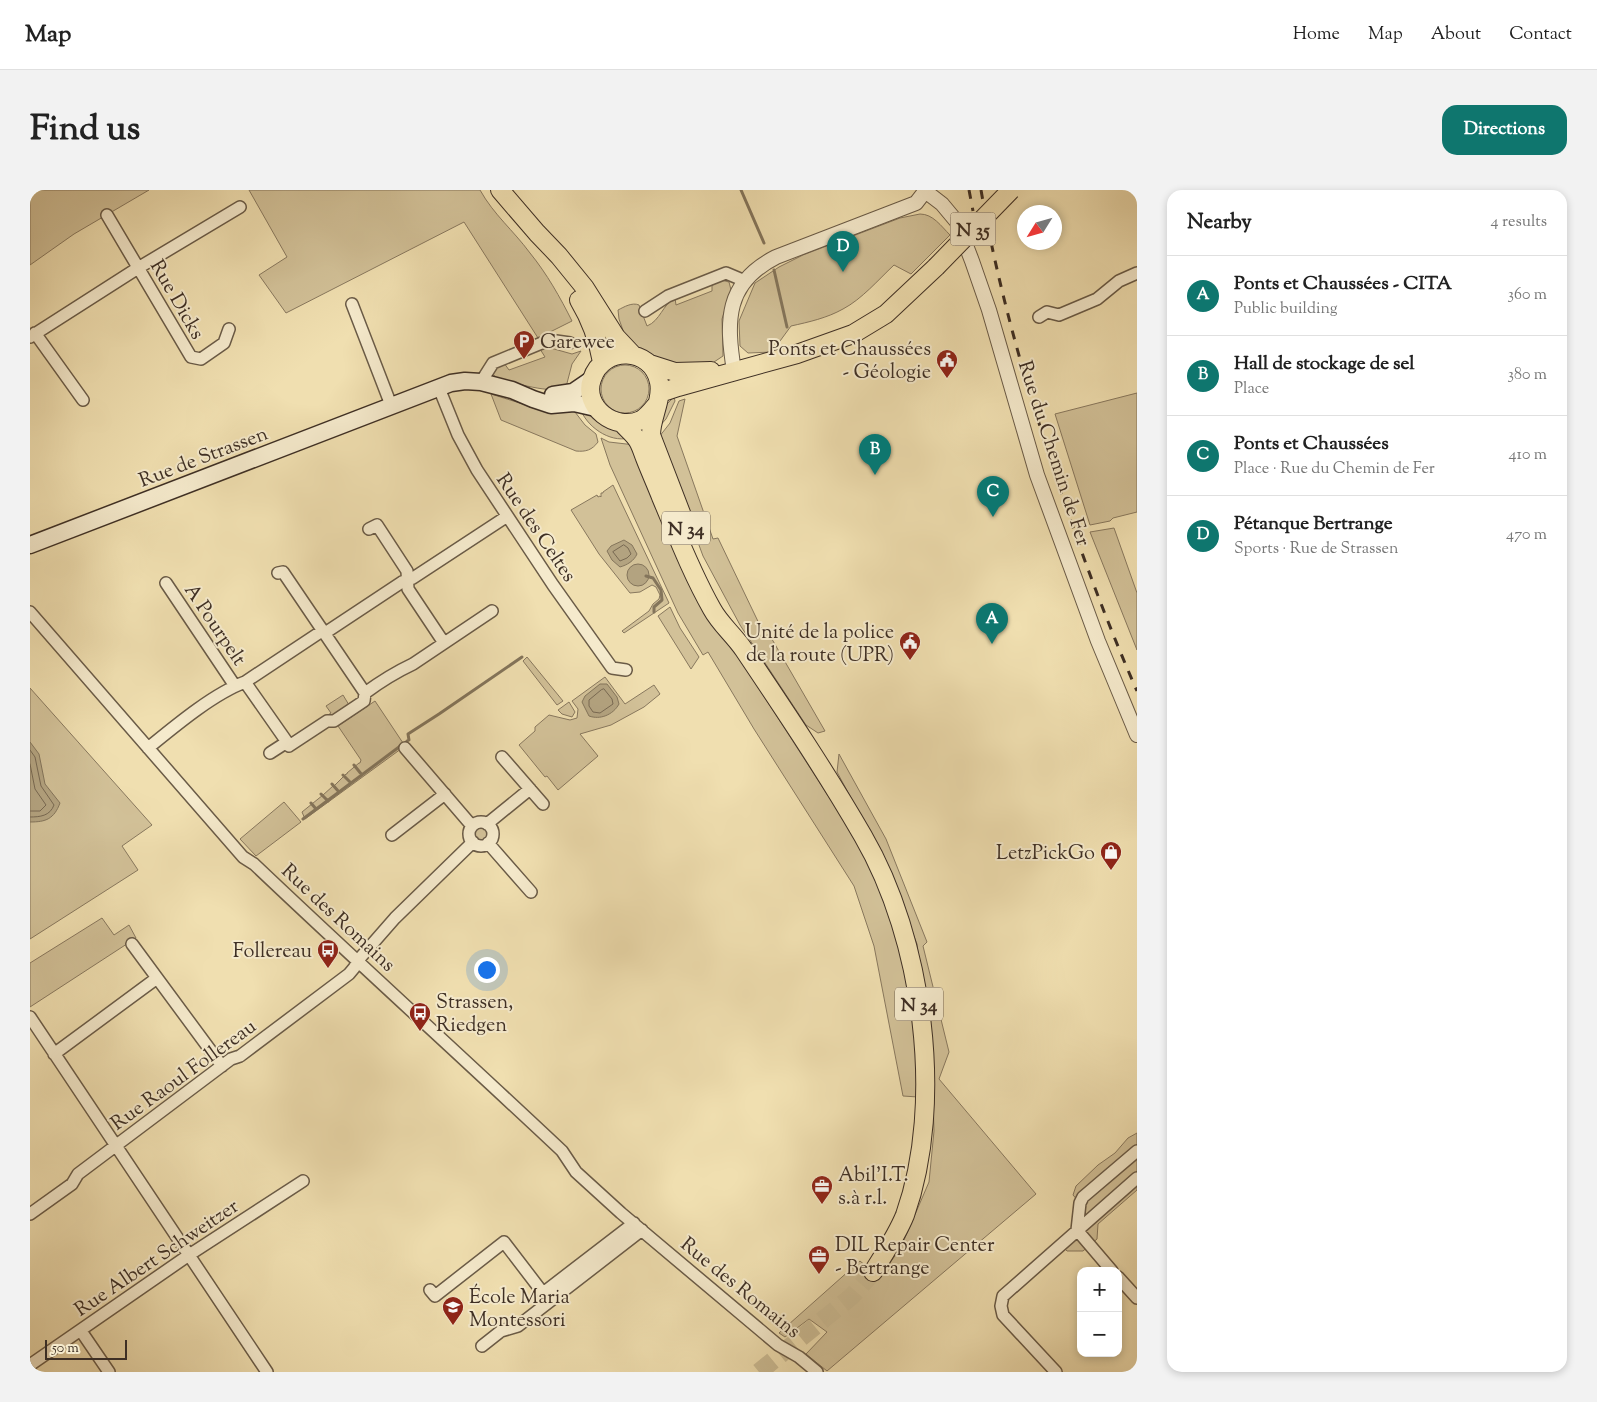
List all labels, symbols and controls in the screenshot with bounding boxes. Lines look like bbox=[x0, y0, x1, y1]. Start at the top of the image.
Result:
text: Map bbox=[25, 18, 71, 52]
text: Home bbox=[1293, 22, 1340, 48]
text: Map bbox=[1368, 22, 1403, 48]
text: About bbox=[1431, 22, 1481, 48]
text: Contact bbox=[1509, 22, 1572, 48]
text: Find us bbox=[30, 105, 140, 156]
button: Directions bbox=[1442, 105, 1567, 155]
north arrow bbox=[1017, 205, 1062, 250]
text: Nearby bbox=[1187, 208, 1252, 238]
text: 4 results bbox=[1491, 211, 1547, 234]
road number: N 35 bbox=[950, 212, 996, 246]
pin: D bbox=[827, 231, 859, 272]
street label: Rue Dicks bbox=[141, 255, 210, 346]
text: Ponts et Chaussées - CITA bbox=[1234, 271, 1452, 298]
text: A bbox=[1197, 284, 1210, 307]
text: 360 m bbox=[1508, 284, 1547, 307]
text: Public building bbox=[1234, 298, 1338, 321]
parking icon: Garewee bbox=[512, 329, 536, 360]
place label: Garewee bbox=[540, 329, 615, 358]
place label: Ponts et Chaussées - Géologie bbox=[768, 336, 931, 388]
public building icon: Ponts et Chaussées - Géologie bbox=[935, 348, 959, 379]
text: Hall de stockage de sel bbox=[1234, 351, 1415, 378]
street label: Rue du Chemin de Fer bbox=[1009, 357, 1096, 551]
text: B bbox=[1198, 364, 1208, 387]
text: 380 m bbox=[1507, 364, 1547, 387]
text: Place bbox=[1234, 378, 1269, 401]
street label: Rue de Strassen bbox=[135, 420, 273, 496]
text: Ponts et Chaussées bbox=[1234, 431, 1389, 458]
pin: B bbox=[859, 434, 891, 475]
text: C bbox=[1197, 444, 1209, 467]
text: 410 m bbox=[1509, 444, 1547, 467]
text: Place · Rue du Chemin de Fer bbox=[1234, 458, 1435, 481]
street label: Rue des Celtes bbox=[488, 468, 582, 589]
pin: C bbox=[977, 476, 1009, 517]
text: Pétanque Bertrange bbox=[1234, 511, 1393, 538]
road number: N 34 bbox=[662, 512, 710, 544]
text: D bbox=[1197, 524, 1209, 547]
text: 470 m bbox=[1506, 524, 1547, 547]
text: Sports · Rue de Strassen bbox=[1234, 538, 1399, 561]
street label: A Pourpelt bbox=[176, 579, 252, 672]
pin: A bbox=[976, 603, 1008, 644]
place label: Unité de la police de la route (UPR) bbox=[745, 619, 894, 671]
public building icon: Unité de la police de la route (UPR) bbox=[898, 630, 922, 661]
place label: LetzPickGo bbox=[996, 840, 1095, 869]
shop icon: LetzPickGo bbox=[1099, 840, 1123, 871]
street label: Rue des Romains bbox=[274, 858, 401, 980]
place label: Follereau bbox=[233, 938, 312, 967]
bus stop icon: Follereau bbox=[316, 938, 340, 969]
your location bbox=[474, 957, 500, 983]
road number: N 34 bbox=[895, 988, 943, 1021]
place label: Strassen, Riedgen bbox=[436, 989, 513, 1041]
bus stop icon: Strassen, Riedgen bbox=[408, 1001, 432, 1032]
street label: Rue Raoul Follereau bbox=[106, 1013, 264, 1139]
place label: Abil'I.T. s.à r.l. bbox=[838, 1162, 909, 1214]
office icon: Abil'I.T. s.à r.l. bbox=[810, 1174, 834, 1205]
street label: Rue Albert Schweitzer bbox=[69, 1193, 246, 1325]
street label: Rue des Romains bbox=[673, 1231, 806, 1347]
place label: DIL Repair Center - Bertrange bbox=[835, 1232, 995, 1284]
office icon: DIL Repair Center - Bertrange bbox=[807, 1244, 831, 1275]
map controls bbox=[1077, 1267, 1122, 1357]
button: + bbox=[1077, 1267, 1122, 1312]
place label: École Maria Montessori bbox=[469, 1283, 570, 1336]
school or university icon: École Maria Montessori bbox=[441, 1295, 465, 1326]
button: − bbox=[1077, 1312, 1122, 1357]
scale bar bbox=[45, 1337, 128, 1360]
text: 50 m bbox=[52, 1339, 79, 1359]

